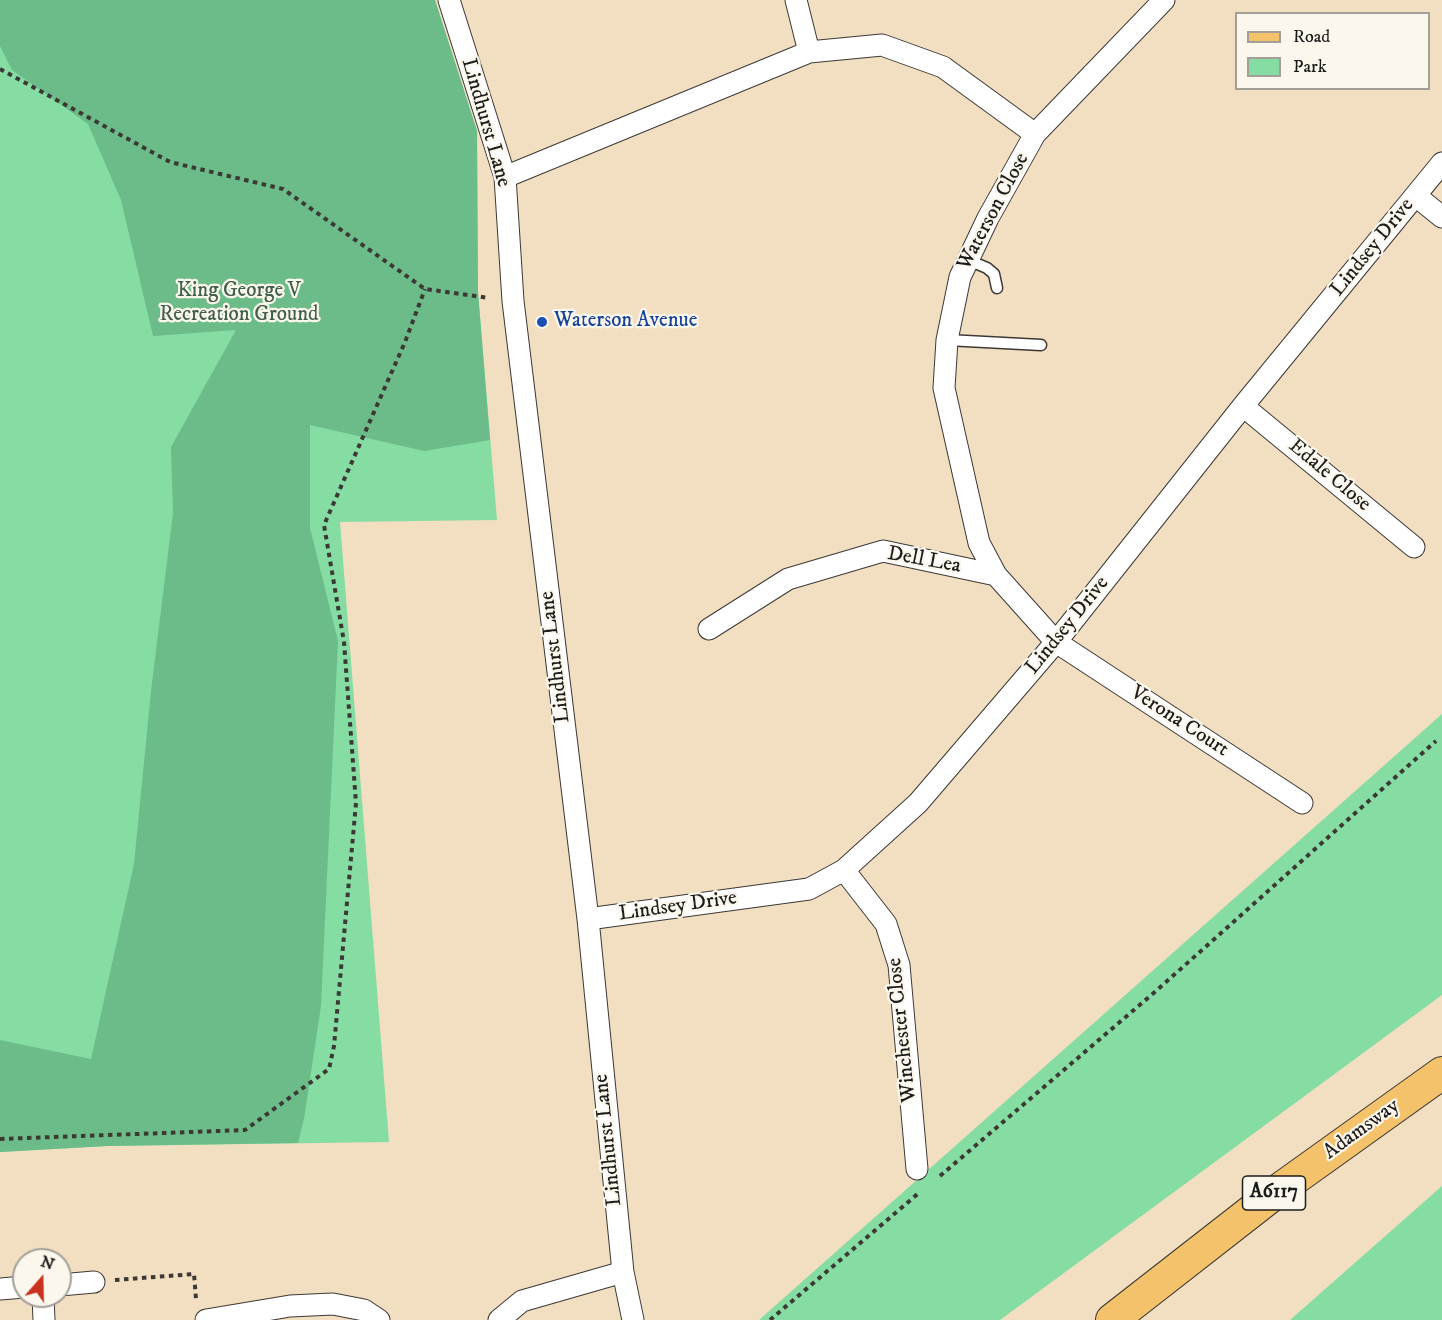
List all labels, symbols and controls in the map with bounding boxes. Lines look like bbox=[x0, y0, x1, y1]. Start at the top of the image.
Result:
legend bbox=[1235, 12, 1430, 90]
text: Road bbox=[1293, 26, 1330, 48]
street label: Lindhurst Lane bbox=[455, 56, 515, 190]
text: Park bbox=[1293, 56, 1327, 78]
street label: Waterson Close bbox=[953, 149, 1035, 275]
street label: Lindsey Drive bbox=[1326, 194, 1420, 302]
park label: King George V Recreation Ground bbox=[159, 279, 319, 329]
place label: Waterson Avenue bbox=[554, 309, 697, 335]
marker: Waterson Avenue bbox=[535, 315, 549, 329]
street label: Edale Close bbox=[1283, 434, 1375, 518]
street label: Dell Lea bbox=[885, 542, 963, 580]
street label: Lindsey Drive bbox=[1021, 572, 1115, 680]
street label: Lindhurst Lane bbox=[535, 590, 577, 724]
street label: Verona Court bbox=[1125, 681, 1233, 763]
street label: Lindsey Drive bbox=[617, 886, 739, 928]
street label: Winchester Close bbox=[883, 957, 923, 1103]
street label: Lindhurst Lane bbox=[590, 1073, 628, 1207]
street label: Adamsway bbox=[1319, 1094, 1405, 1166]
road number: A6117 bbox=[1242, 1176, 1306, 1210]
north arrow bbox=[12, 1248, 72, 1308]
text: N bbox=[38, 1251, 57, 1275]

